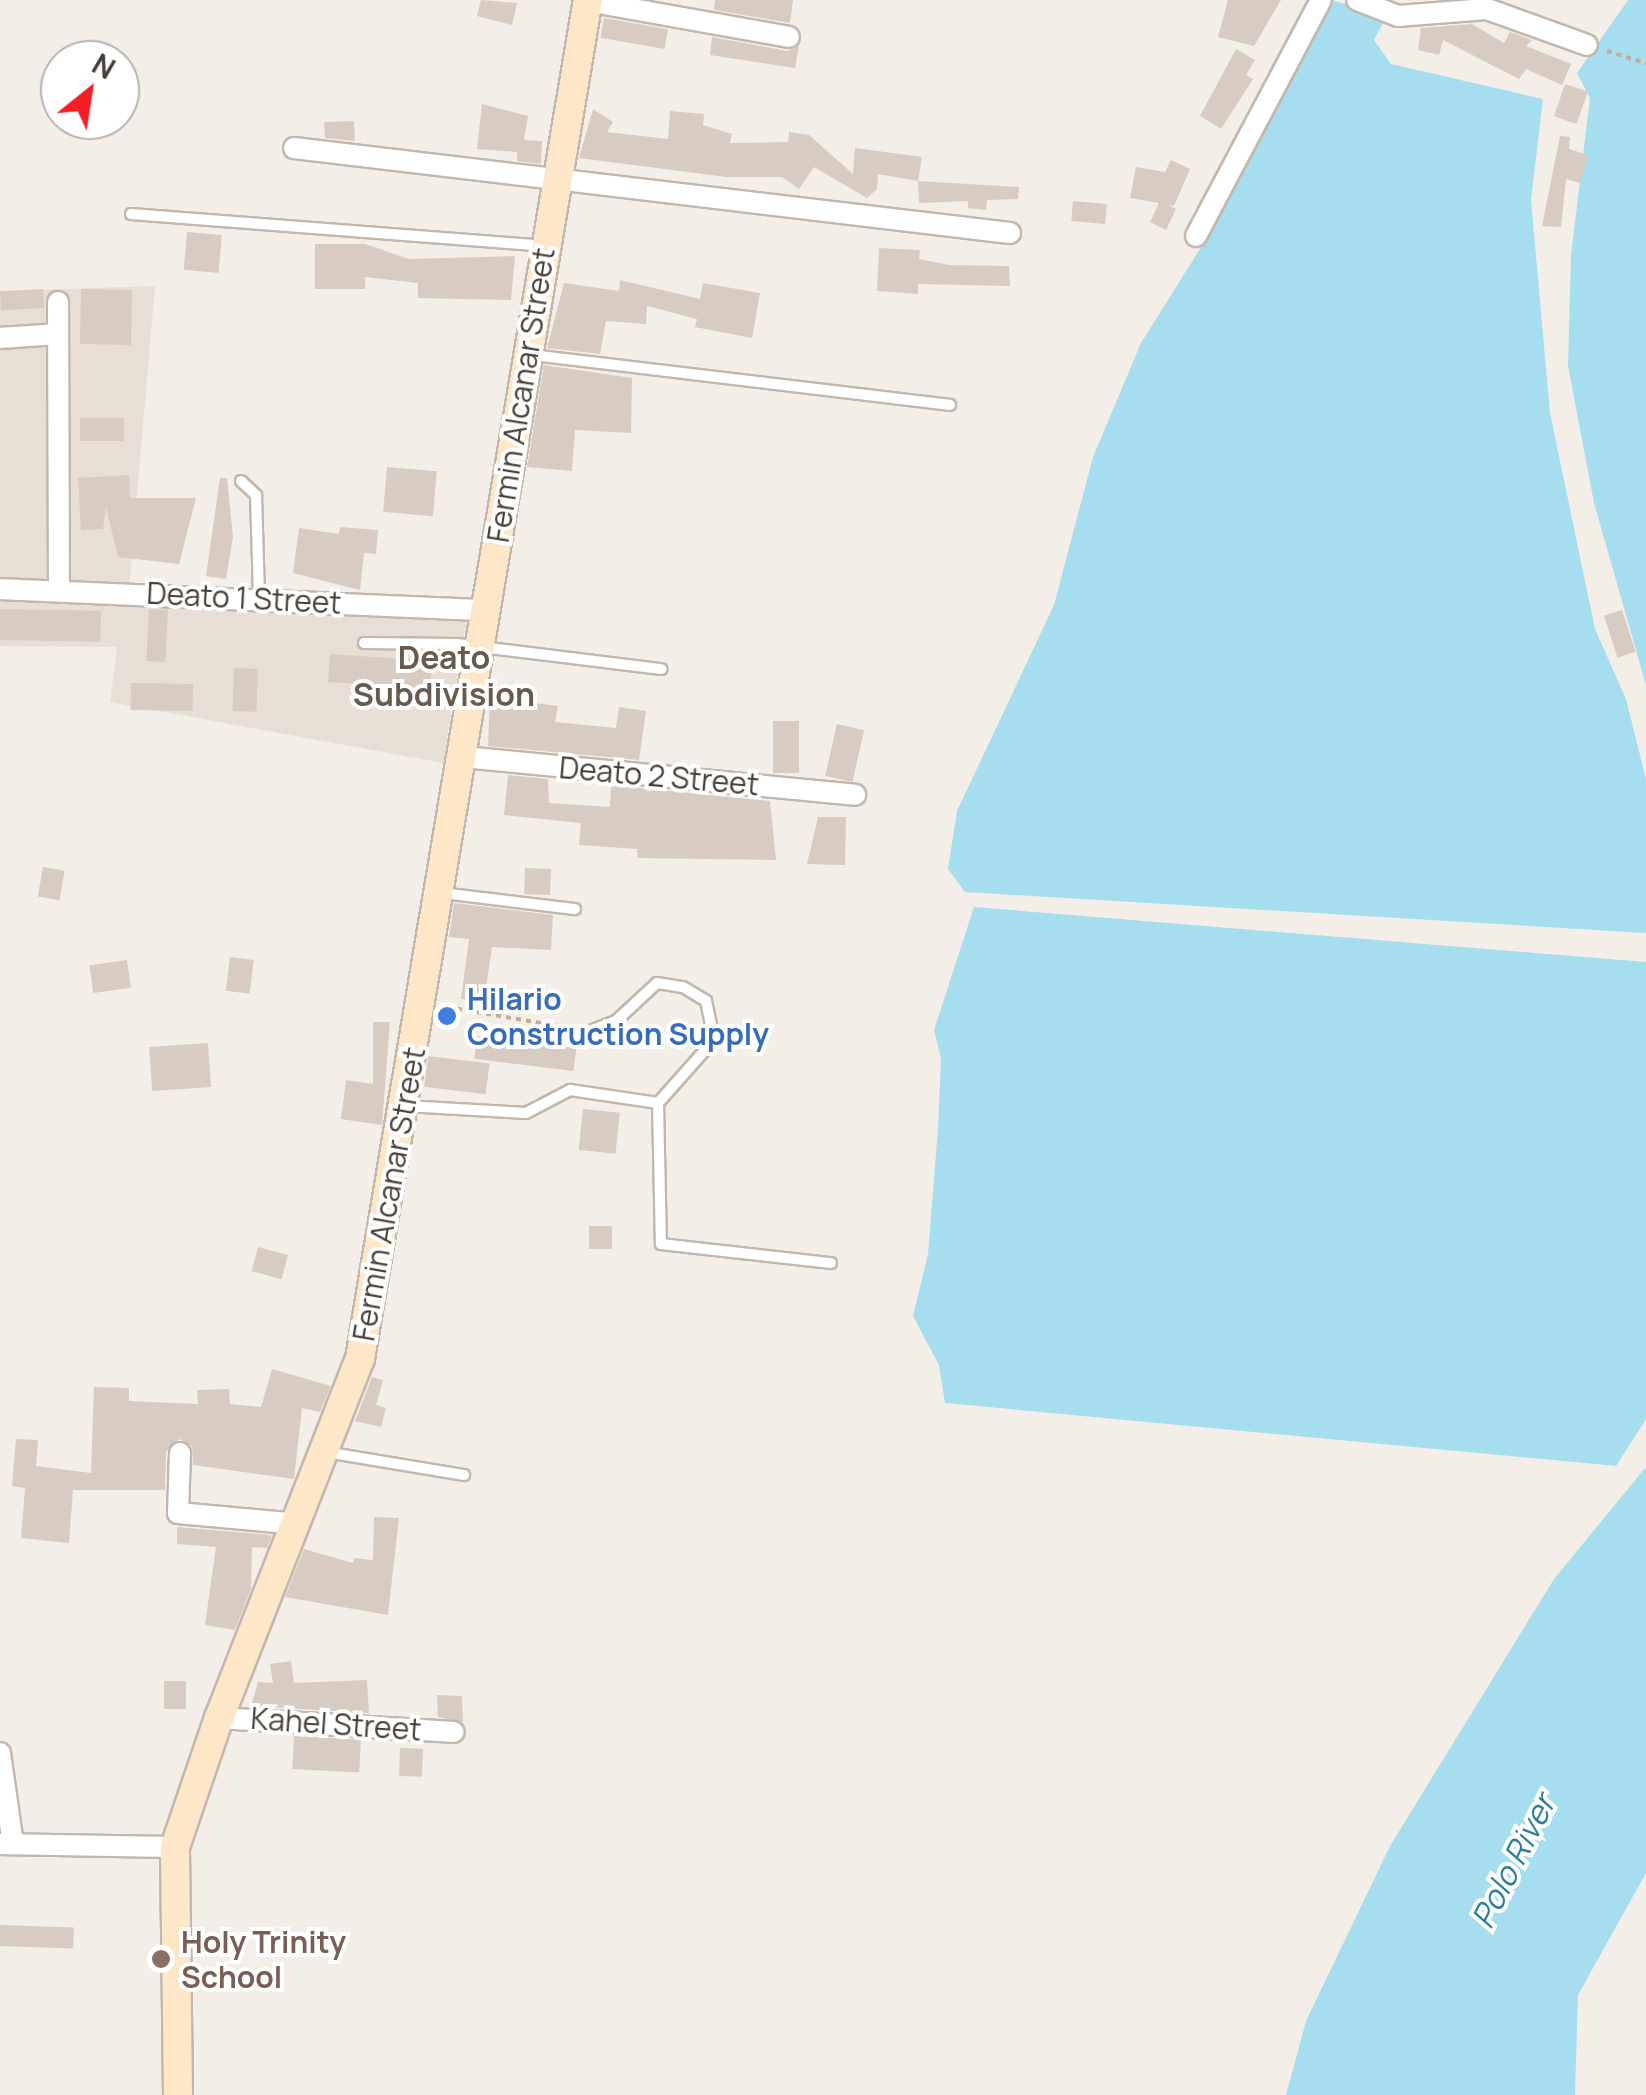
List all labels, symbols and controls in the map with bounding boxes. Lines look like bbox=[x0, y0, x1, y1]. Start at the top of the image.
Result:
north arrow bbox=[40, 40, 140, 140]
text: N bbox=[86, 44, 122, 87]
street label: Fermin Alcanar Street bbox=[480, 245, 562, 545]
street label: Deato 1 Street bbox=[146, 575, 342, 621]
district label: Deato Subdivision bbox=[353, 639, 535, 714]
street label: Deato 2 Street bbox=[558, 749, 760, 803]
place label: Hilario Construction Supply bbox=[467, 981, 769, 1052]
marker: Hilario Construction Supply bbox=[436, 1005, 458, 1027]
street label: Fermin Alcanar Street bbox=[345, 1044, 433, 1344]
street label: Kahel Street bbox=[249, 1700, 423, 1748]
water label: Polo River bbox=[1463, 1788, 1563, 1934]
place label: Holy Trinity School bbox=[181, 1924, 346, 1994]
marker: Holy Trinity School bbox=[150, 1948, 172, 1970]

